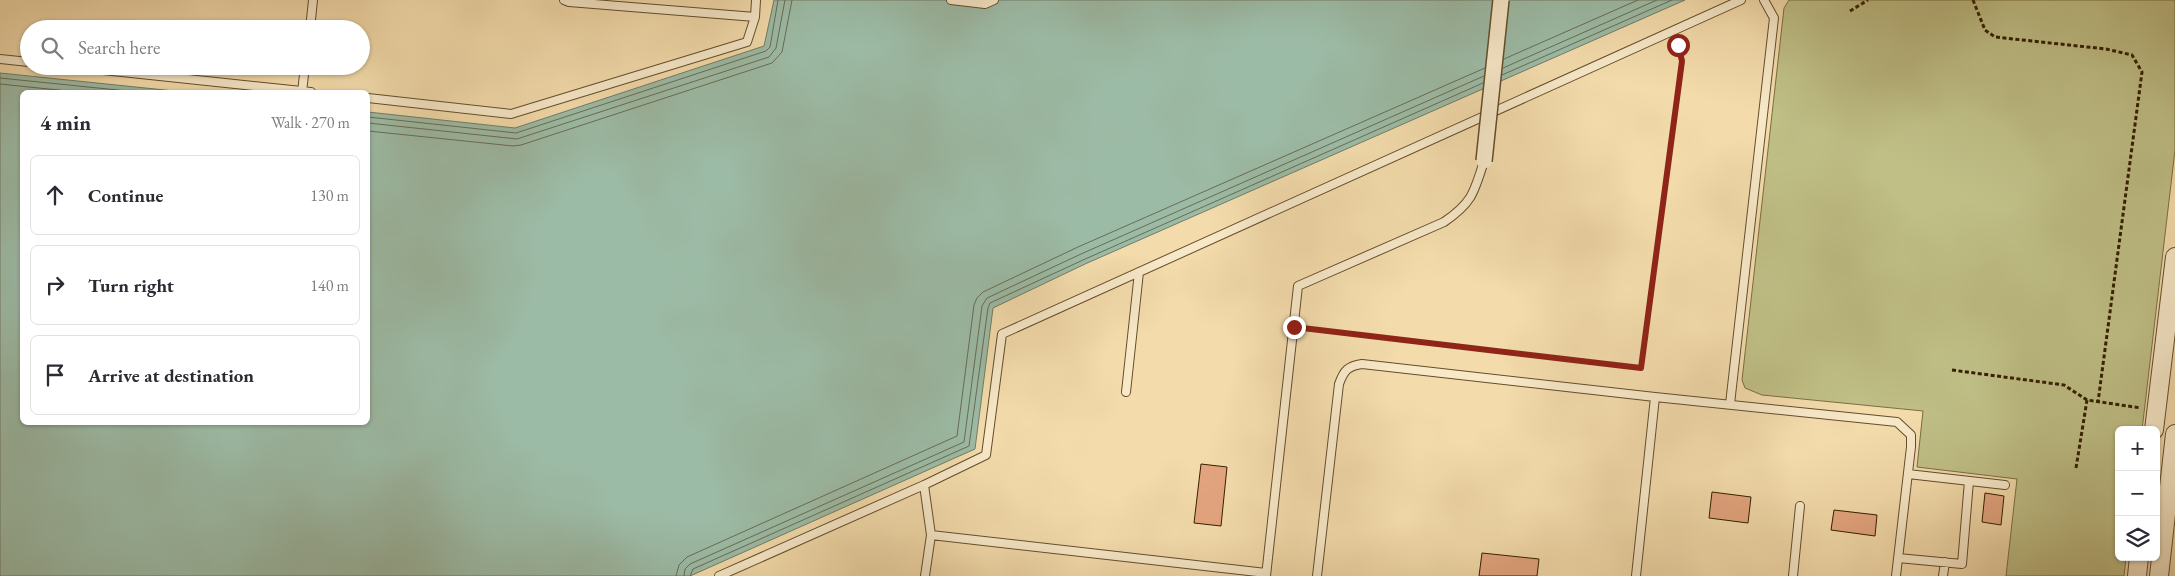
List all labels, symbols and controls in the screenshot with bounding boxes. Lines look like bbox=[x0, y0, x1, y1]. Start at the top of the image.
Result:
search box bbox=[20, 20, 370, 75]
icon: search bbox=[38, 34, 66, 62]
route start bbox=[1667, 34, 1690, 57]
text: Search here bbox=[78, 35, 160, 60]
text: 4 min bbox=[40, 109, 91, 136]
text: Walk · 270 m bbox=[271, 112, 350, 133]
icon: ahead bbox=[41, 181, 69, 209]
text: Continue bbox=[88, 183, 163, 208]
text: 130 m bbox=[310, 185, 349, 206]
icon: right bbox=[41, 271, 69, 299]
text: Turn right bbox=[88, 273, 174, 298]
text: 140 m bbox=[310, 275, 349, 296]
route end bbox=[1283, 316, 1306, 339]
icon: arrive bbox=[41, 361, 69, 389]
text: Arrive at destination bbox=[88, 363, 254, 388]
map controls bbox=[2115, 426, 2160, 561]
button: + bbox=[2115, 426, 2160, 471]
button: − bbox=[2115, 471, 2160, 516]
button: layers bbox=[2115, 516, 2160, 561]

